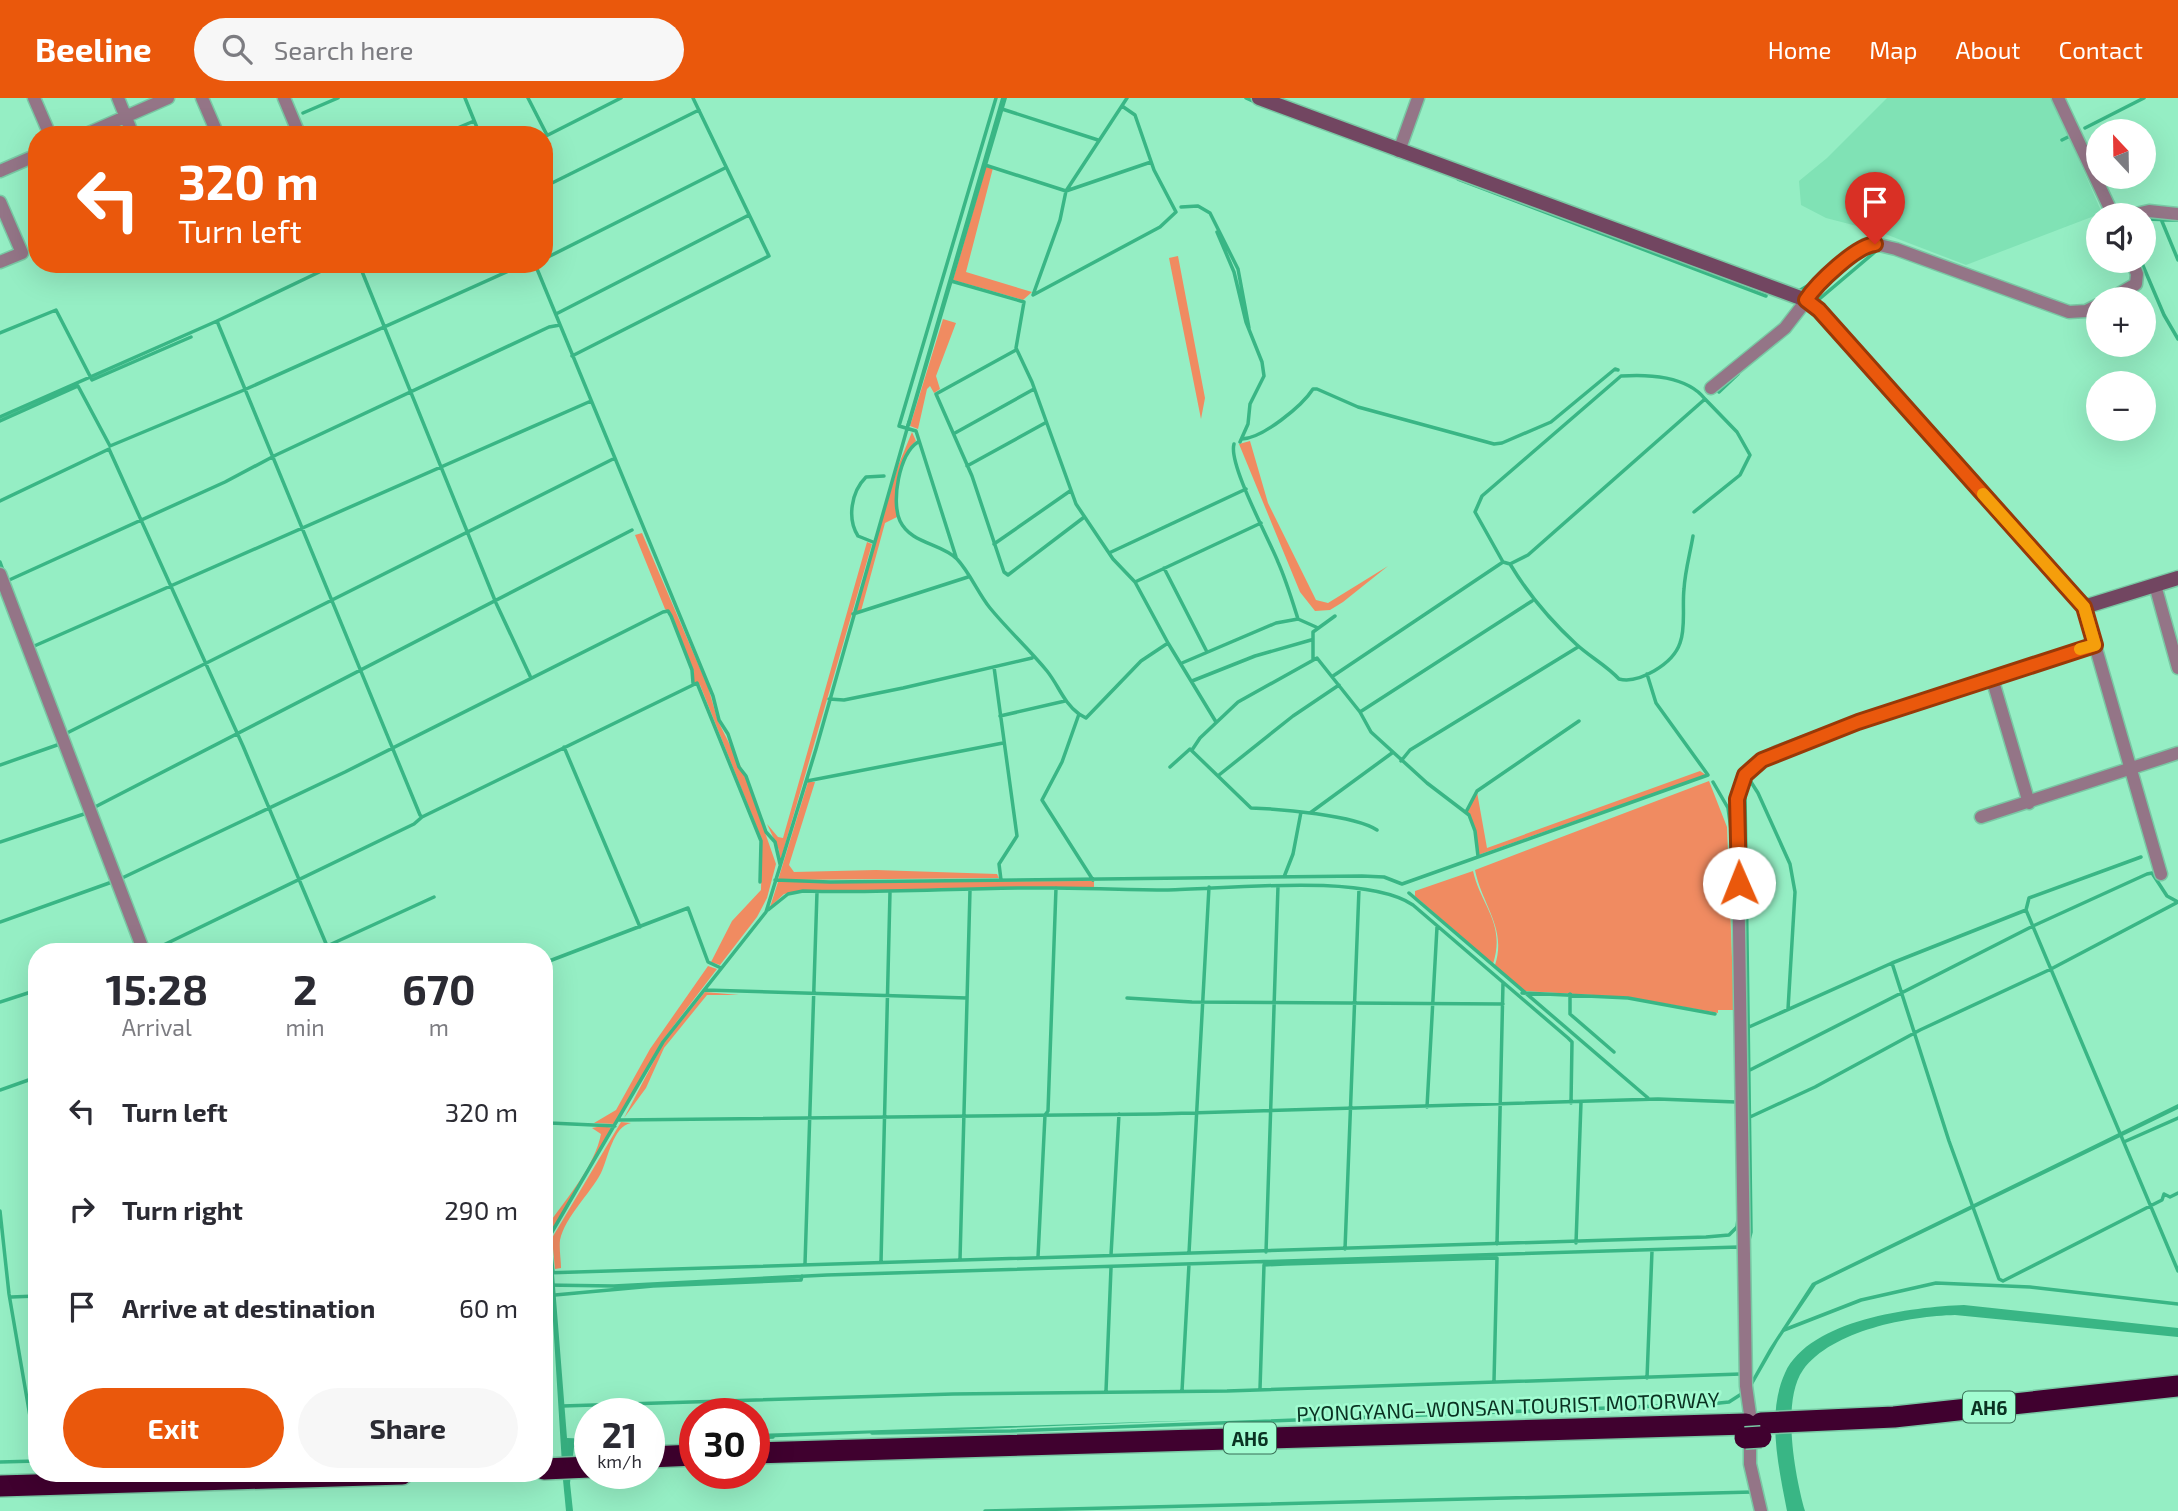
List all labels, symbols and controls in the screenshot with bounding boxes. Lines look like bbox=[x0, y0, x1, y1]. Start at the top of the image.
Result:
search box bbox=[194, 18, 684, 81]
text: Beeline bbox=[35, 29, 152, 69]
icon: search bbox=[218, 30, 256, 68]
text: Search here bbox=[274, 34, 413, 65]
text: Home bbox=[1768, 35, 1831, 64]
text: Map bbox=[1869, 35, 1917, 64]
text: About bbox=[1955, 35, 2021, 64]
text: Contact bbox=[2059, 35, 2143, 64]
north arrow bbox=[2086, 119, 2156, 189]
map controls bbox=[2086, 119, 2156, 441]
text: 320 m bbox=[178, 151, 319, 210]
icon: left bbox=[63, 154, 154, 245]
pin bbox=[1845, 172, 1905, 244]
icon: arrive bbox=[1856, 183, 1894, 221]
button: sound bbox=[2086, 203, 2156, 273]
text: Turn left bbox=[178, 211, 302, 249]
button: + bbox=[2086, 287, 2156, 357]
button: − bbox=[2086, 371, 2156, 441]
position arrow bbox=[1702, 846, 1776, 920]
text: 15:28 bbox=[105, 963, 208, 1013]
text: 2 bbox=[293, 963, 317, 1013]
text: 670 bbox=[402, 963, 476, 1013]
text: Arrival bbox=[122, 1013, 192, 1041]
text: min bbox=[285, 1013, 325, 1041]
text: m bbox=[429, 1013, 449, 1041]
icon: left bbox=[63, 1092, 101, 1130]
text: Turn left bbox=[122, 1096, 228, 1127]
text: 320 m bbox=[445, 1096, 518, 1127]
icon: right bbox=[63, 1190, 101, 1228]
text: Turn right bbox=[122, 1194, 243, 1225]
text: 290 m bbox=[444, 1194, 518, 1225]
icon: arrive bbox=[63, 1288, 101, 1326]
text: Arrive at destination bbox=[122, 1292, 375, 1323]
text: 60 m bbox=[459, 1292, 518, 1323]
street label: PYONGYANG–WONSAN TOURIST MOTORWAY bbox=[1296, 1386, 1720, 1426]
button: Exit bbox=[63, 1388, 284, 1468]
button: Share bbox=[298, 1388, 518, 1468]
road number: AH6 bbox=[1963, 1392, 2015, 1422]
speed limit sign: 30 bbox=[679, 1398, 770, 1489]
text: 21 bbox=[602, 1413, 637, 1455]
road number: AH6 bbox=[1224, 1422, 1276, 1454]
text: km/h bbox=[597, 1450, 642, 1472]

